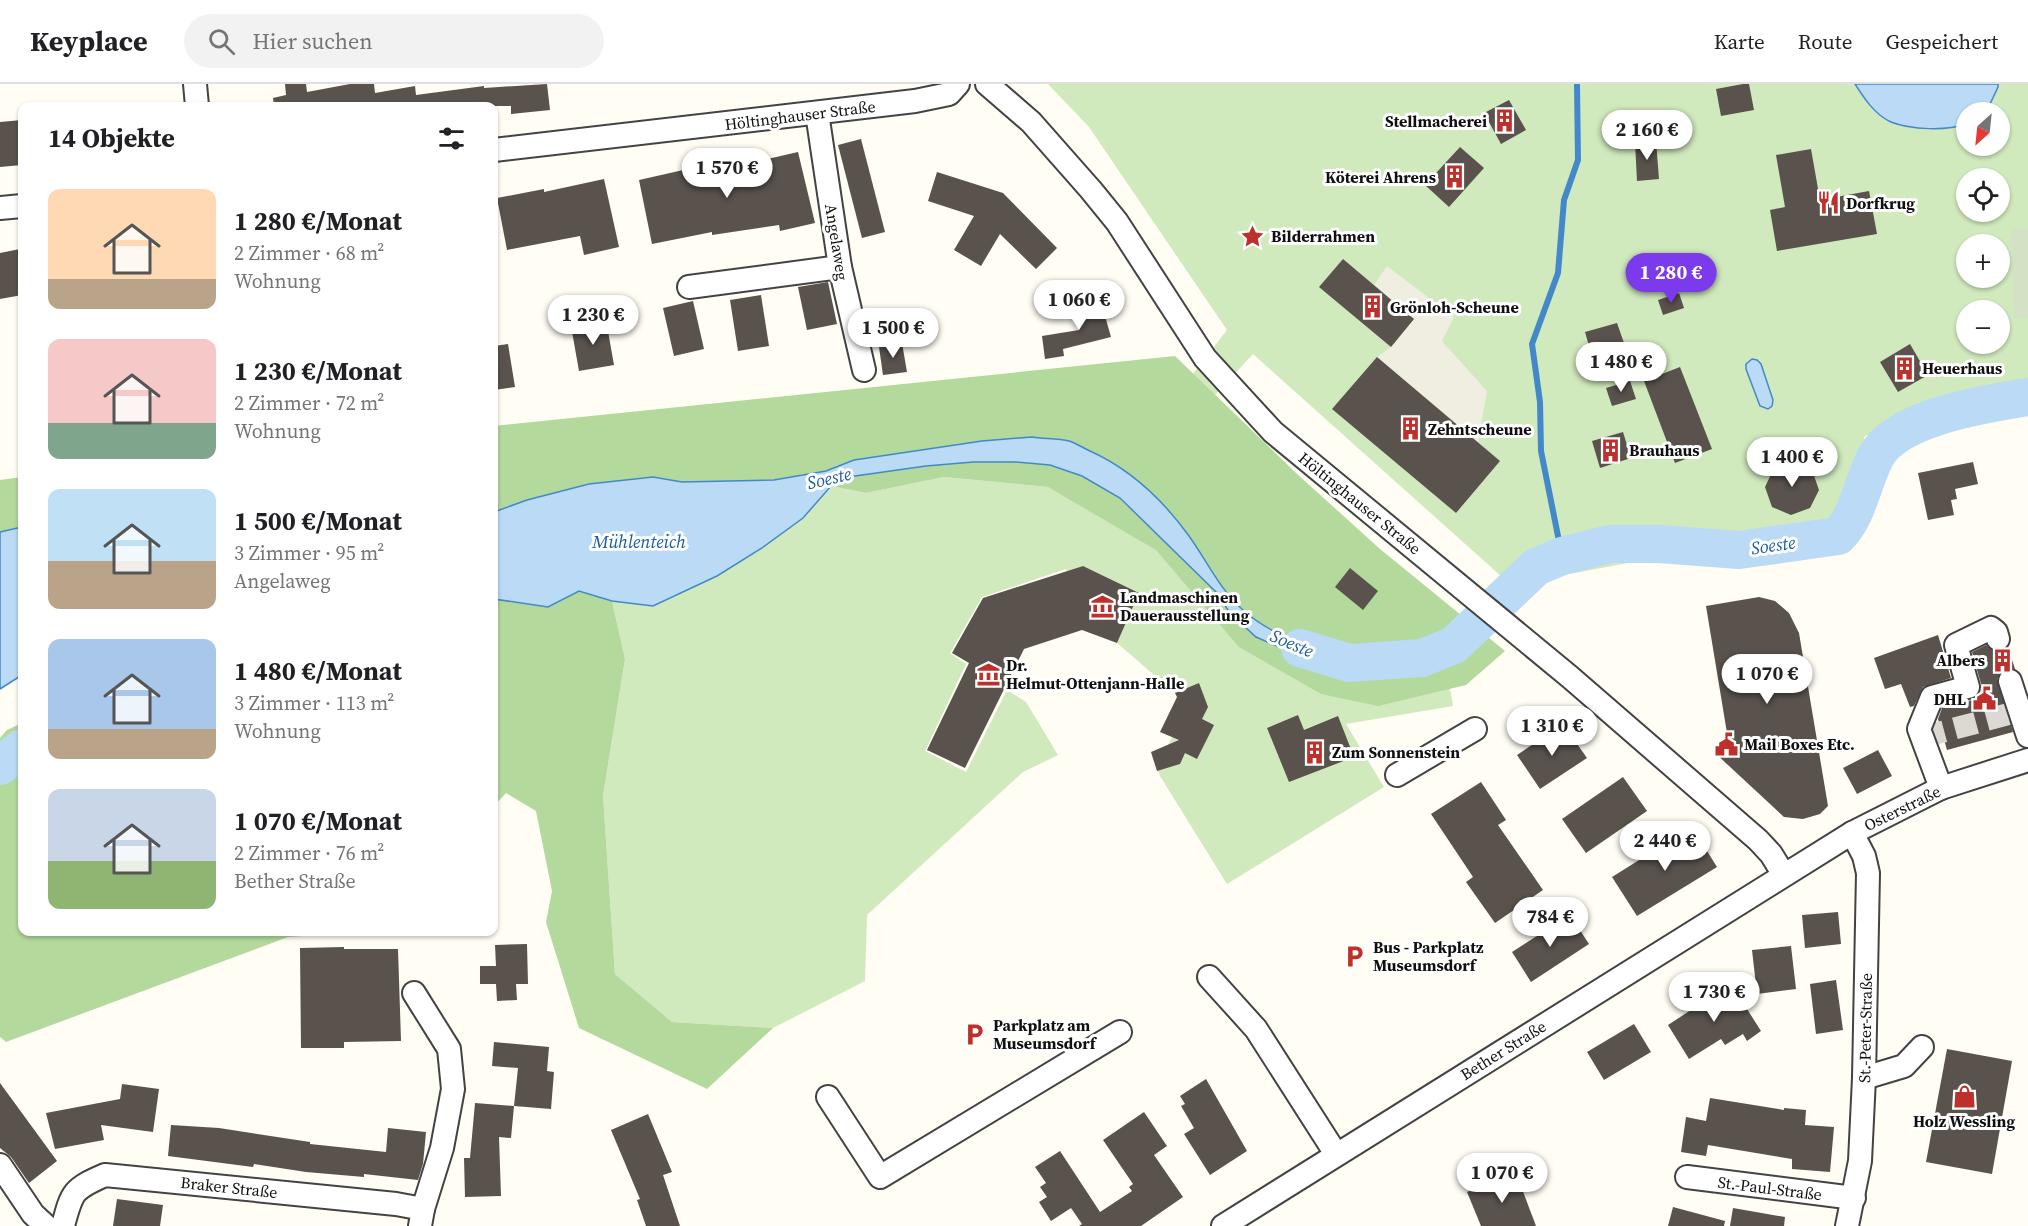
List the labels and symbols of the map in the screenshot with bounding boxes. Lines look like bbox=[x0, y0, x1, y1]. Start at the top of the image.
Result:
street label: Höltinghauser Straße bbox=[723, 95, 877, 135]
north arrow bbox=[1956, 102, 2010, 156]
building icon: Stellmacherei bbox=[1492, 108, 1518, 134]
place label: Stellmacherei bbox=[1385, 110, 1487, 132]
pin: 2 160 € bbox=[1592, 110, 1702, 161]
pin: 1 570 € bbox=[672, 148, 782, 199]
building icon: Köterei Ahrens bbox=[1441, 164, 1467, 190]
place label: Köterei Ahrens bbox=[1325, 166, 1436, 188]
restaurant icon: Dorfkrug bbox=[1815, 190, 1841, 216]
place label: Dorfkrug bbox=[1846, 192, 1915, 214]
street label: Angelaweg bbox=[820, 202, 854, 282]
place icon: Bilderrahmen bbox=[1240, 223, 1266, 249]
place label: Bilderrahmen bbox=[1271, 225, 1375, 247]
pin: 1 280 € bbox=[1616, 253, 1726, 304]
pin: 1 060 € bbox=[1024, 280, 1134, 331]
building icon: Grönloh-Scheune bbox=[1359, 294, 1385, 320]
pin: 1 230 € bbox=[538, 295, 648, 346]
place label: Grönloh-Scheune bbox=[1390, 296, 1519, 318]
pin: 1 500 € bbox=[838, 308, 948, 359]
pin: 1 480 € bbox=[1566, 342, 1676, 393]
building icon: Heuerhaus bbox=[1891, 355, 1917, 381]
place label: Heuerhaus bbox=[1922, 357, 2002, 379]
building icon: Zehntscheune bbox=[1397, 416, 1423, 442]
place label: Zehntscheune bbox=[1428, 418, 1532, 440]
building icon: Brauhaus bbox=[1598, 437, 1624, 463]
pin: 1 400 € bbox=[1737, 437, 1847, 488]
place label: Brauhaus bbox=[1629, 439, 1700, 461]
street label: Höltinghauser Straße bbox=[1294, 447, 1426, 559]
water label: Soeste bbox=[805, 461, 854, 495]
water label: Mühlenteich bbox=[591, 529, 686, 554]
water label: Soeste bbox=[1749, 529, 1797, 560]
place label: Landmaschinen Dauerausstellung bbox=[1120, 586, 1250, 626]
museum icon: Landmaschinen Dauerausstellung bbox=[1089, 593, 1115, 619]
water label: Soeste bbox=[1267, 623, 1318, 663]
building icon: Albers bbox=[1990, 647, 2016, 673]
place label: Albers bbox=[1936, 649, 1985, 671]
place label: Dr. Helmut-Ottenjann-Halle bbox=[1006, 654, 1184, 694]
pin: 1 070 € bbox=[1712, 654, 1822, 705]
museum icon: Dr. Helmut-Ottenjann-Halle bbox=[975, 661, 1001, 687]
public building icon: DHL bbox=[1971, 686, 1997, 712]
place label: DHL bbox=[1934, 688, 1966, 710]
pin: 1 310 € bbox=[1497, 706, 1607, 757]
public building icon: Mail Boxes Etc. bbox=[1713, 731, 1739, 757]
place label: Mail Boxes Etc. bbox=[1744, 733, 1855, 755]
building icon: Zum Sonnenstein bbox=[1301, 739, 1327, 765]
place label: Zum Sonnenstein bbox=[1332, 741, 1460, 763]
street label: Osterstraße bbox=[1860, 780, 1944, 836]
pin: 2 440 € bbox=[1610, 821, 1720, 872]
pin: 784 € bbox=[1508, 897, 1592, 948]
place label: Bus - Parkplatz Museumsdorf bbox=[1373, 936, 1484, 976]
parking icon: Bus - Parkplatz Museumsdorf bbox=[1342, 943, 1368, 969]
pin: 1 730 € bbox=[1659, 972, 1769, 1023]
street label: St.-Peter-Straße bbox=[1853, 973, 1877, 1083]
place label: Parkplatz am Museumsdorf bbox=[993, 1014, 1098, 1054]
street label: Bether Straße bbox=[1456, 1015, 1550, 1085]
parking icon: Parkplatz am Museumsdorf bbox=[962, 1021, 988, 1047]
shop icon: Holz Wessling bbox=[1951, 1083, 1977, 1109]
place label: Holz Wessling bbox=[1913, 1110, 2015, 1132]
pin: 1 070 € bbox=[1447, 1153, 1557, 1204]
street label: Braker Straße bbox=[179, 1171, 279, 1203]
street label: St.-Paul-Straße bbox=[1717, 1171, 1823, 1205]

